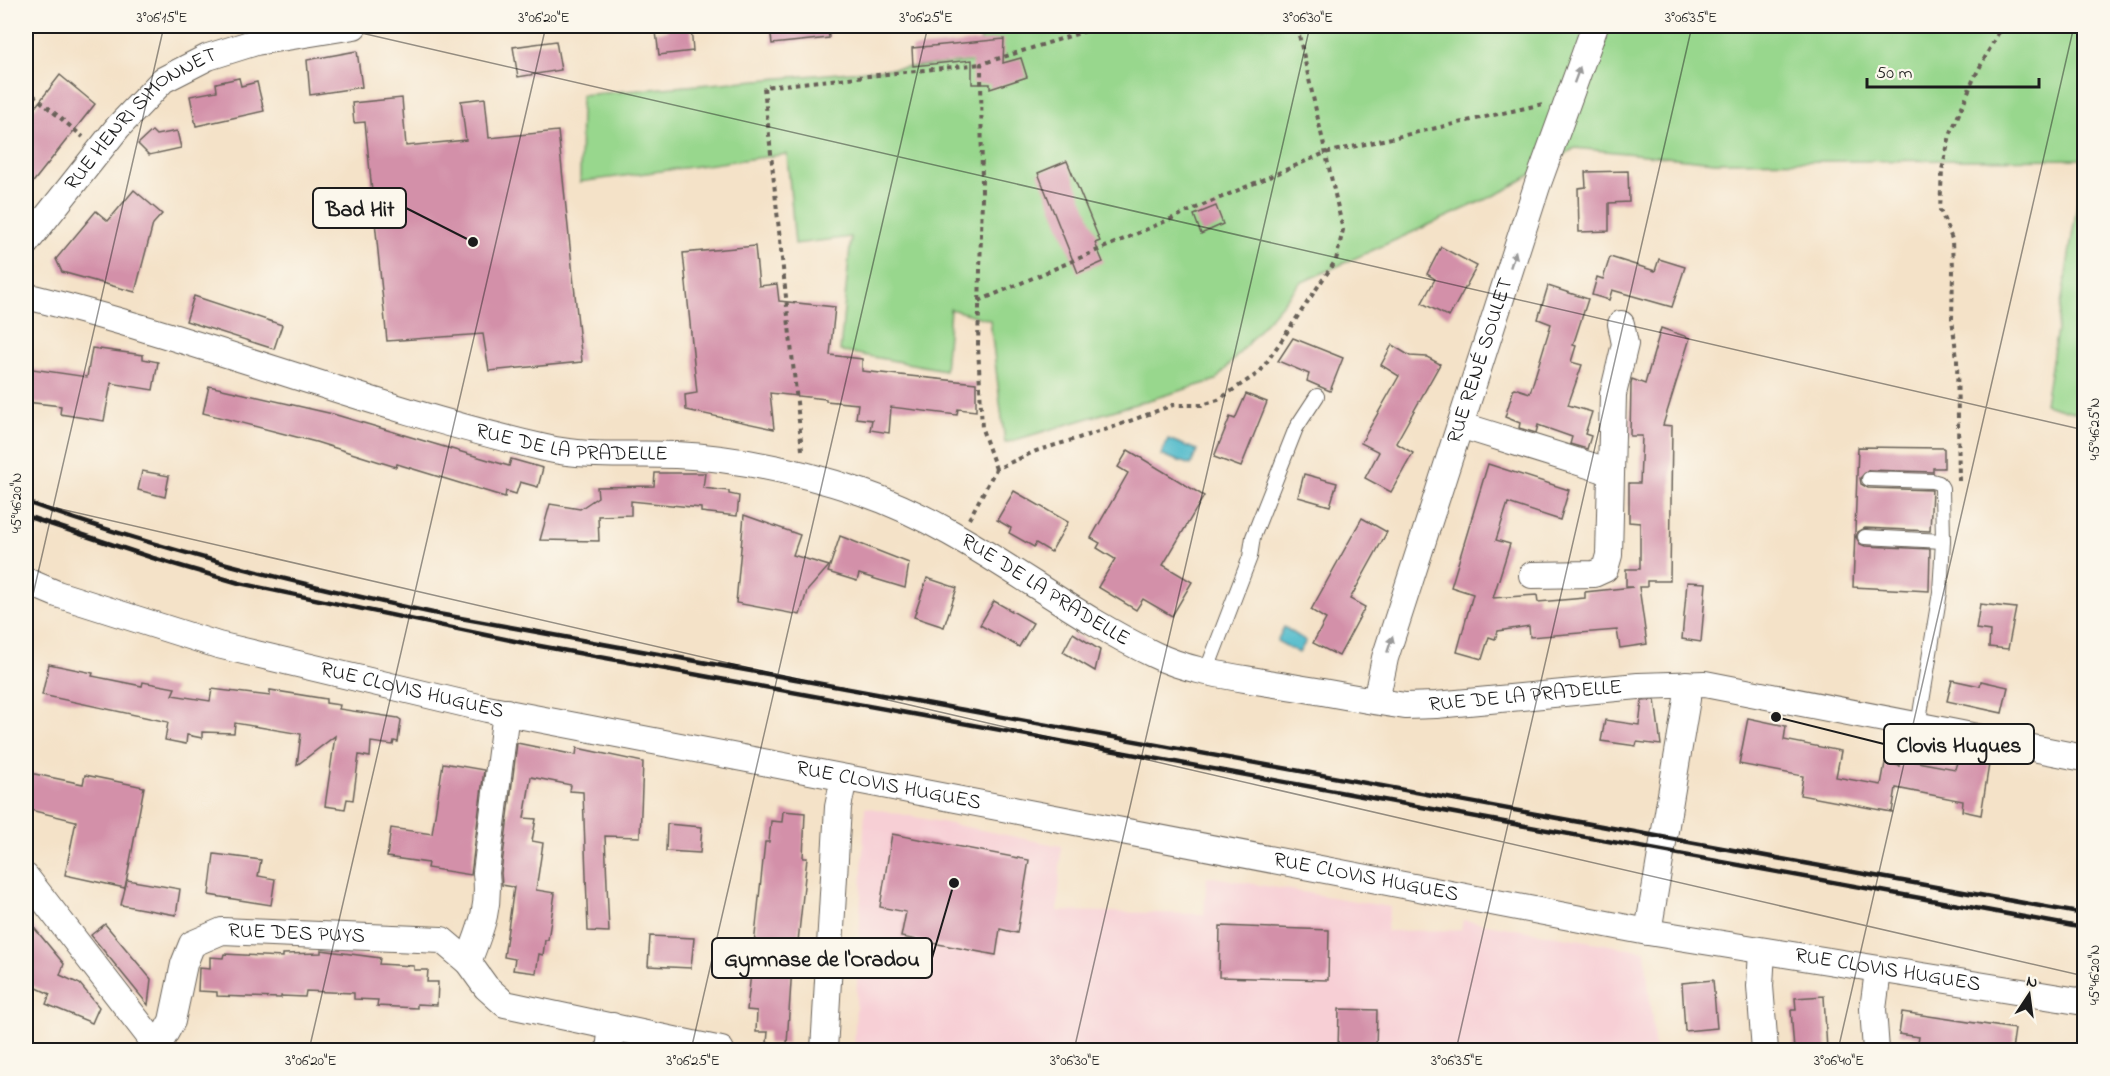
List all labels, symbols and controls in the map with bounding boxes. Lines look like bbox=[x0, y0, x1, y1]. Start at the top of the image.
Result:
text: 3°06'15"E bbox=[137, 7, 187, 29]
text: 3°06'20"E bbox=[518, 7, 570, 29]
text: 3°06'25"E bbox=[899, 7, 953, 29]
text: 3°06'30"E bbox=[1283, 7, 1333, 29]
text: 3°06'35"E bbox=[1665, 7, 1717, 29]
street label: RUE HENRI SIMONNET bbox=[58, 40, 220, 197]
scale bar bbox=[1867, 51, 2040, 89]
text: 50 m bbox=[1876, 61, 1913, 87]
one-way arrow bbox=[1573, 65, 1583, 83]
callout: Bad Hit bbox=[313, 188, 406, 228]
text: Bad Hit bbox=[325, 195, 395, 227]
one-way arrow bbox=[1509, 250, 1518, 268]
street label: RUE RENÉ SOULET bbox=[1440, 274, 1521, 448]
text: 45°46'25"N bbox=[2084, 398, 2106, 460]
street label: RUE DE LA PRADELLE bbox=[472, 416, 668, 470]
text: 45°46'20"N bbox=[6, 473, 28, 533]
street label: RUE DE LA PRADELLE bbox=[955, 527, 1135, 654]
one-way arrow bbox=[1386, 635, 1395, 653]
street label: RUE CLOVIS HUGUES bbox=[317, 655, 506, 727]
street label: RUE DE LA PRADELLE bbox=[1428, 673, 1623, 720]
callout: Clovis Hugues bbox=[1884, 724, 2034, 764]
text: Clovis Hugues bbox=[1896, 731, 2022, 764]
street label: RUE CLOVIS HUGUES bbox=[794, 754, 984, 819]
street label: RUE CLOVIS HUGUES bbox=[1271, 845, 1461, 910]
street label: RUE DES PUYS bbox=[227, 916, 366, 952]
callout: Gymnase de l'Oradou bbox=[712, 938, 932, 978]
street label: RUE CLOVIS HUGUES bbox=[1793, 941, 1983, 1000]
text: Gymnase de l'Oradou bbox=[724, 945, 920, 978]
text: 45°46'20"N bbox=[2084, 945, 2106, 1005]
north arrow bbox=[1999, 965, 2059, 1025]
text: N bbox=[2024, 969, 2040, 995]
text: 3°06'20"E bbox=[285, 1050, 337, 1072]
text: 3°06'25"E bbox=[666, 1050, 720, 1072]
text: 3°06'30"E bbox=[1050, 1050, 1100, 1072]
text: 3°06'35"E bbox=[1431, 1050, 1483, 1072]
text: 3°06'40"E bbox=[1814, 1050, 1864, 1072]

